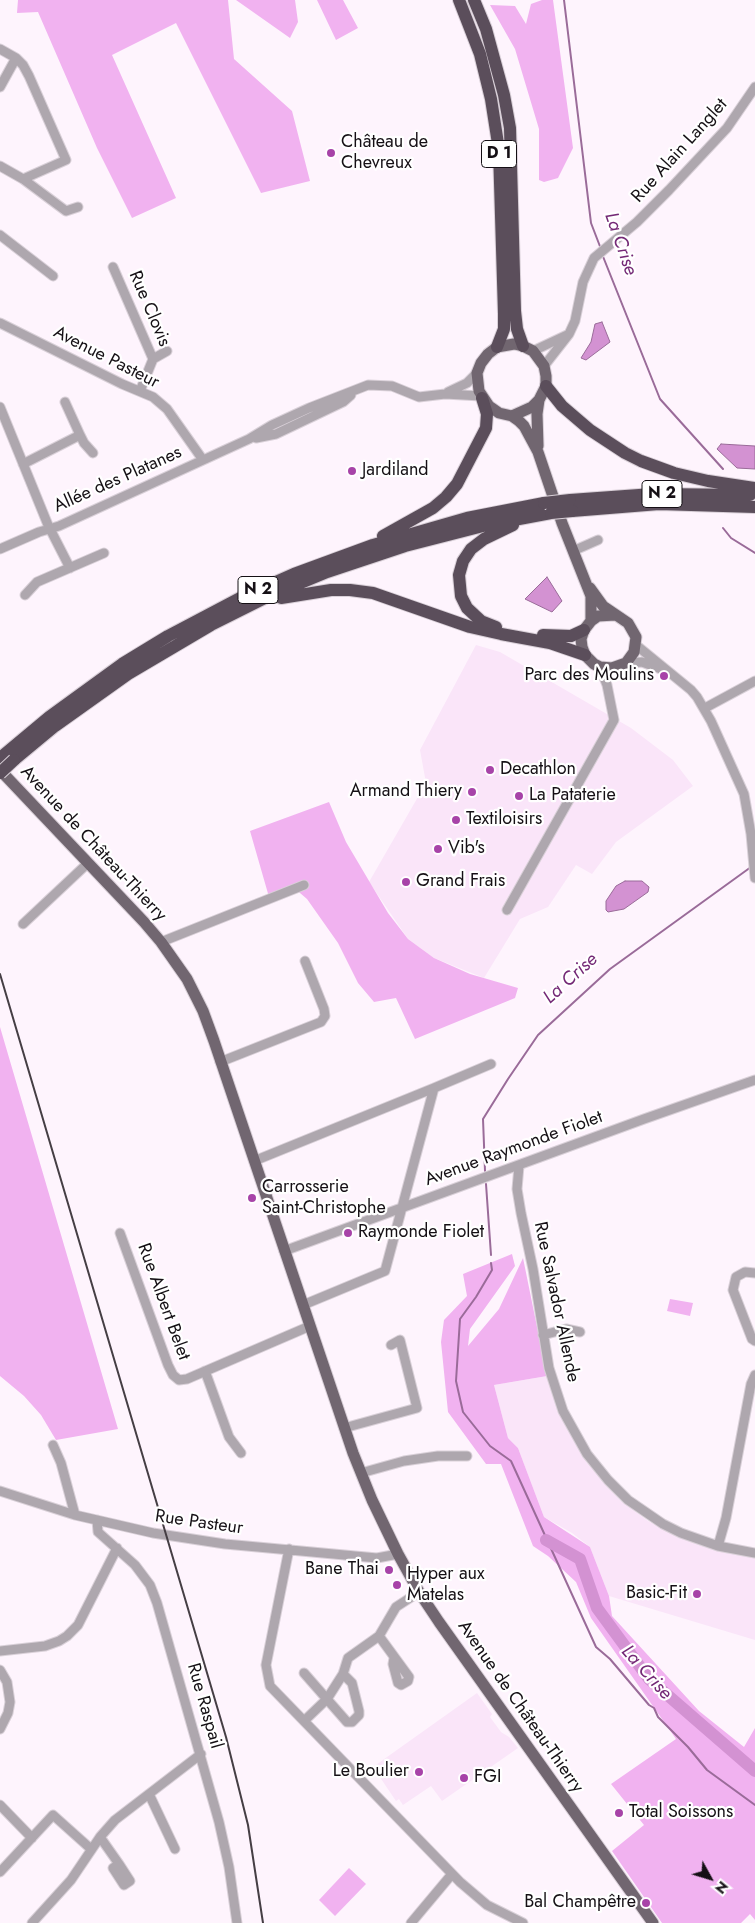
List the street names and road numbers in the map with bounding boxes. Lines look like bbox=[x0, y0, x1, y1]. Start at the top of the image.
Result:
street label: Rue Alain Langlet bbox=[628, 95, 732, 207]
road number: D 1 bbox=[482, 140, 516, 168]
street label: Rue Clovis bbox=[123, 268, 175, 350]
street label: Avenue Pasteur bbox=[49, 322, 163, 394]
street label: Allée des Platanes bbox=[51, 442, 185, 518]
road number: N 2 bbox=[642, 480, 682, 508]
road number: N 2 bbox=[238, 576, 278, 604]
street label: Avenue de Château-Thierry bbox=[15, 762, 171, 926]
street label: Avenue Raymonde Fiolet bbox=[422, 1107, 606, 1191]
street label: Rue Salvador Allende bbox=[528, 1220, 584, 1384]
street label: Rue Albert Belet bbox=[132, 1241, 194, 1363]
street label: Rue Pasteur bbox=[154, 1506, 244, 1540]
street label: Avenue de Château-Thierry bbox=[452, 1617, 588, 1797]
street label: Rue Raspail bbox=[181, 1661, 227, 1751]

